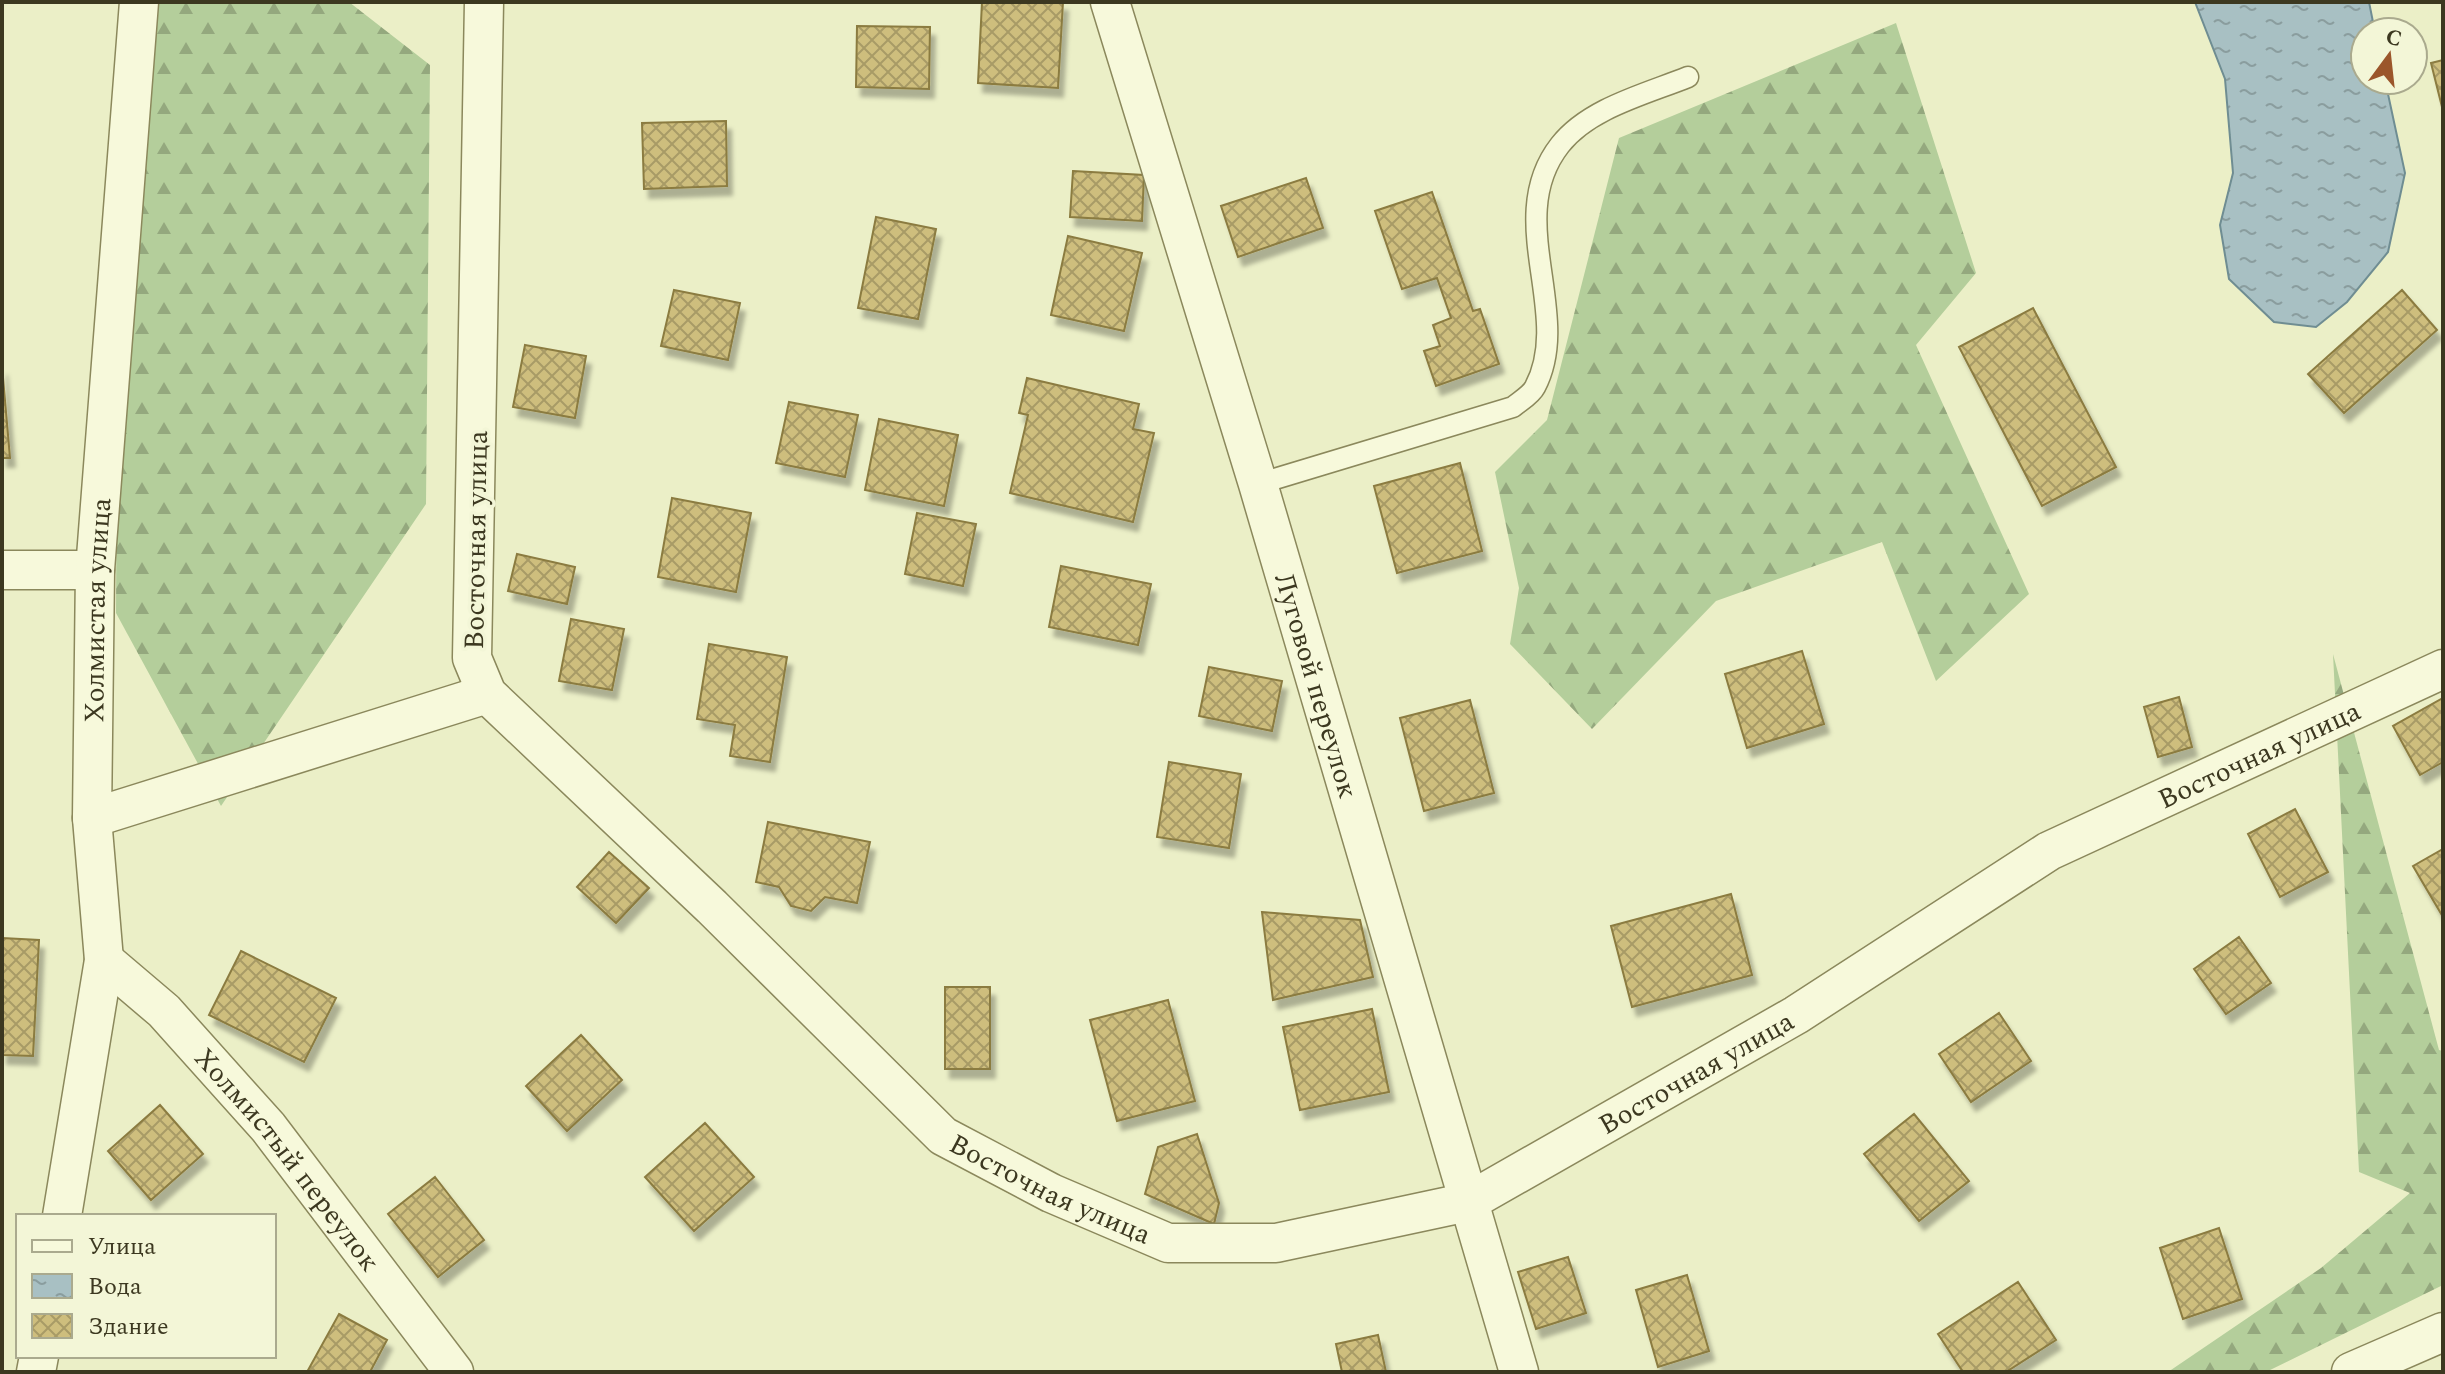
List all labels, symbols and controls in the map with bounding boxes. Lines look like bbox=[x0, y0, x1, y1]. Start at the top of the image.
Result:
north arrow bbox=[2349, 16, 2429, 96]
text: С bbox=[2382, 20, 2406, 56]
street label: Восточная улица bbox=[453, 430, 500, 650]
street label: Холмистая улица bbox=[73, 496, 124, 723]
street label: Луговой переулок bbox=[1262, 568, 1369, 804]
street label: Восточная улица bbox=[2151, 690, 2368, 821]
street label: Восточная улица bbox=[1591, 1000, 1803, 1146]
street label: Холмистый переулок bbox=[183, 1038, 390, 1281]
street label: Восточная улица bbox=[941, 1123, 1158, 1256]
legend bbox=[16, 1214, 276, 1358]
text: Улица bbox=[88, 1229, 156, 1265]
text: Вода bbox=[88, 1269, 142, 1305]
text: Здание bbox=[88, 1309, 169, 1345]

